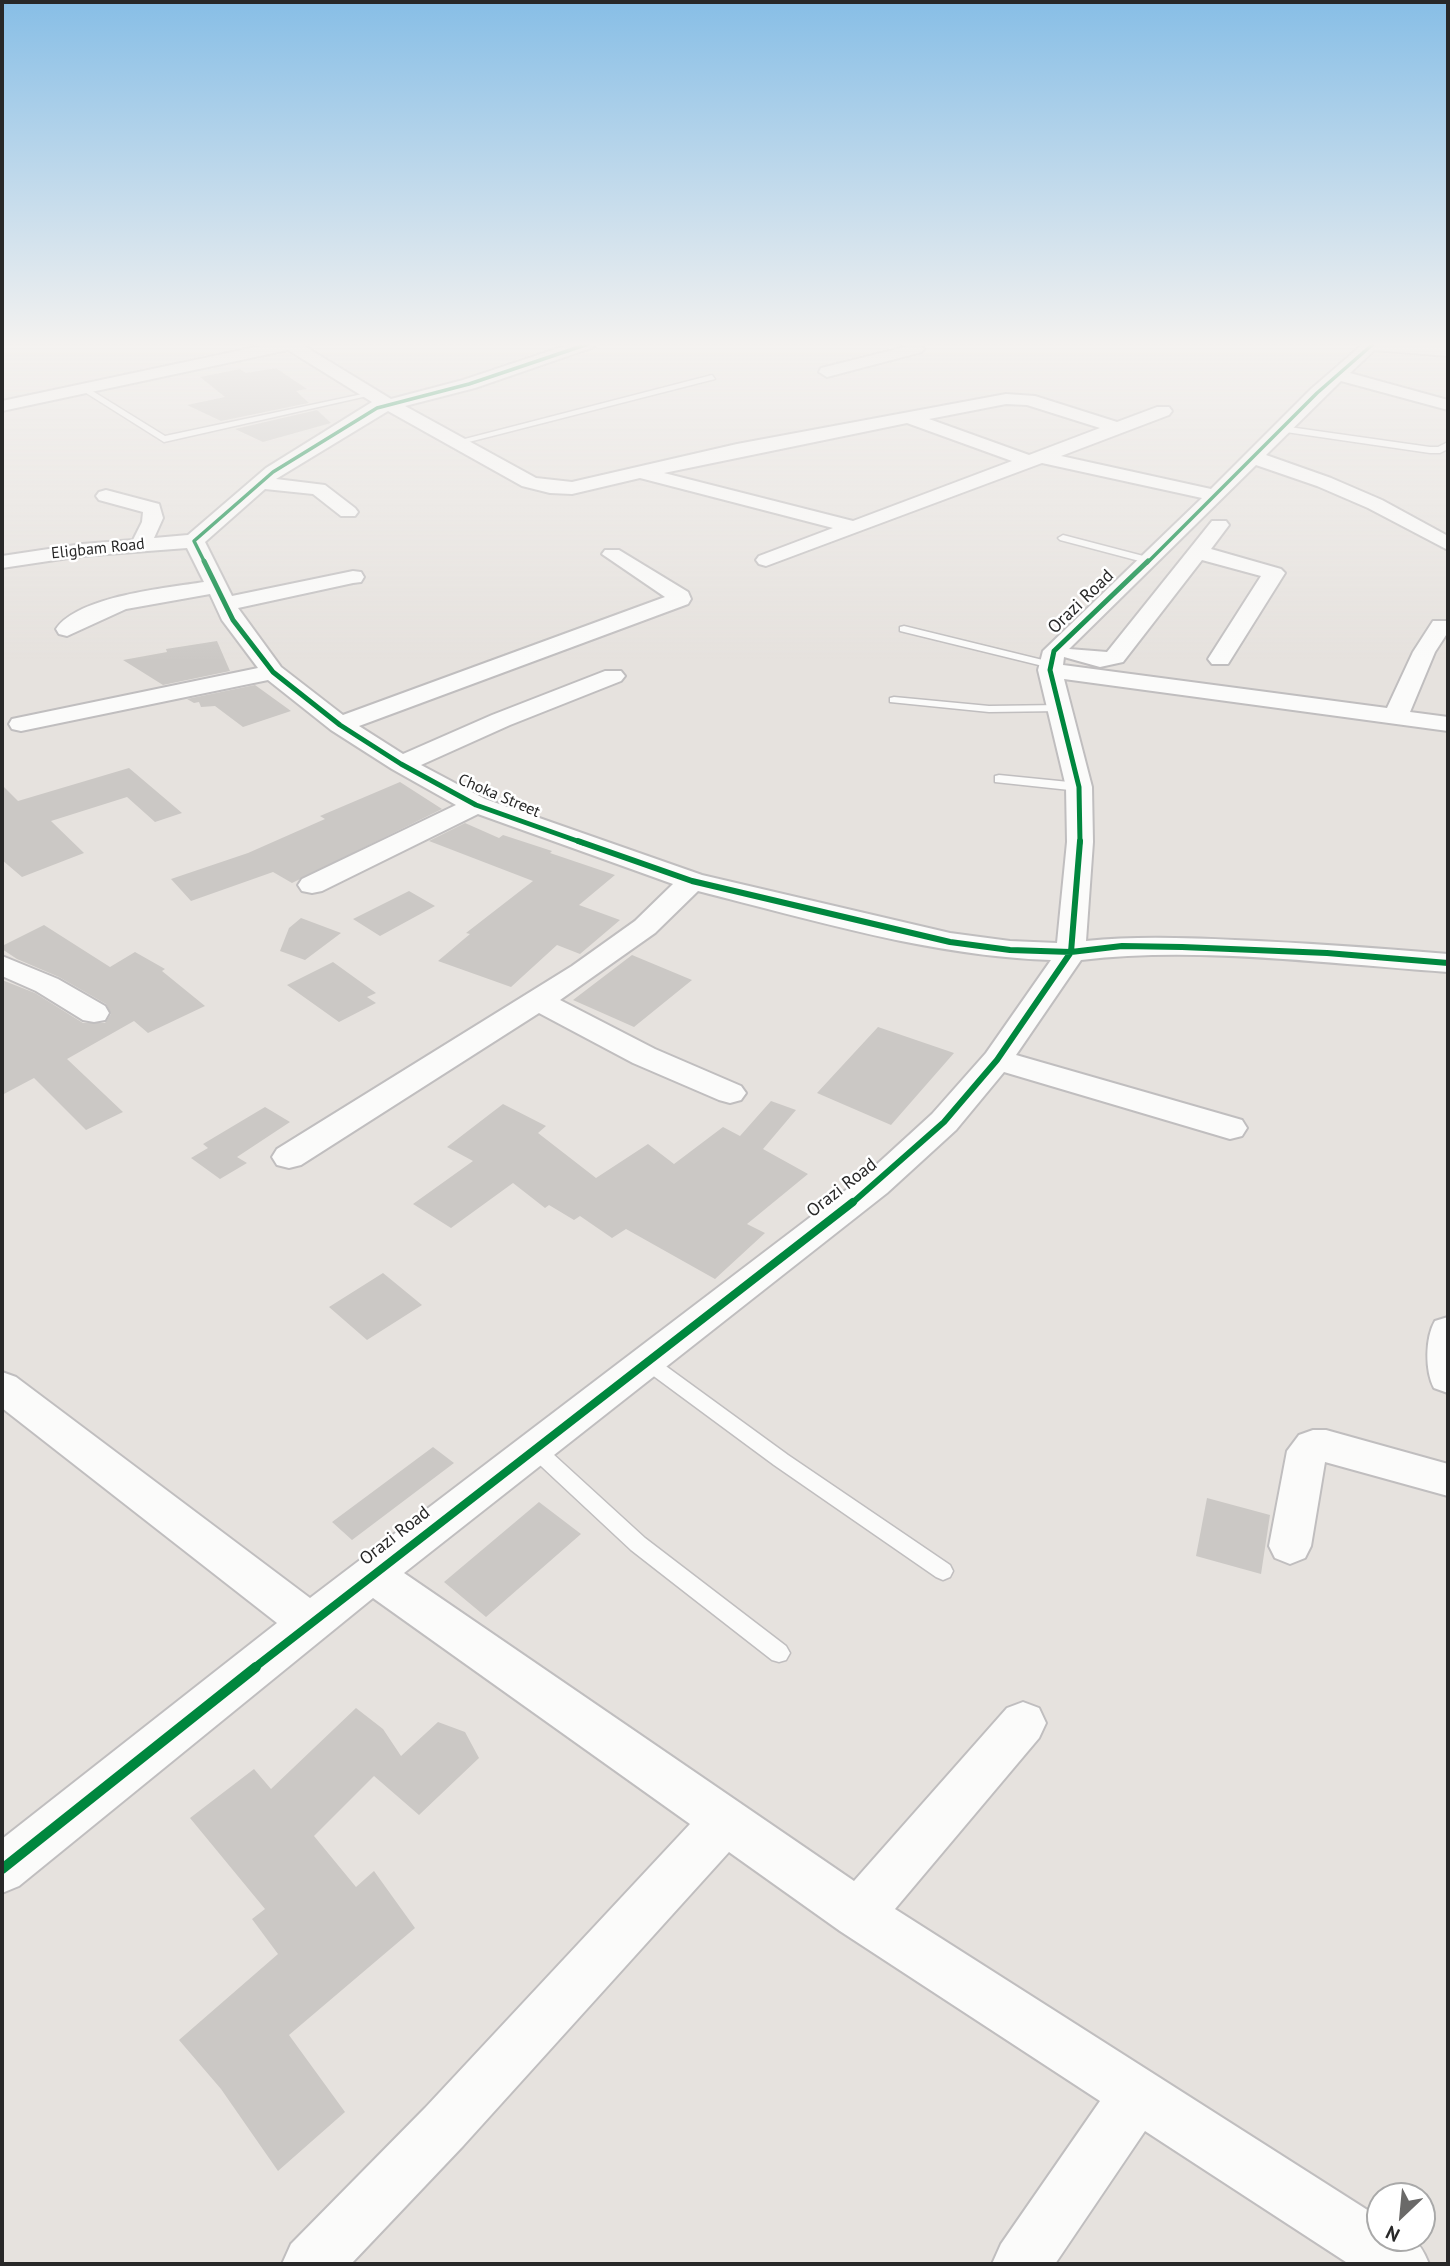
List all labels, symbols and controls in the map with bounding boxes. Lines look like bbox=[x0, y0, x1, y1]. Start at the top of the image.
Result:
street label: Eligbam Road bbox=[50, 535, 146, 563]
street label: Orazi Road bbox=[1044, 565, 1118, 639]
street label: Choka Street bbox=[455, 770, 543, 822]
street label: Orazi Road bbox=[803, 1154, 881, 1222]
street label: Orazi Road bbox=[356, 1502, 434, 1570]
north arrow bbox=[1366, 2182, 1436, 2252]
text: N bbox=[1382, 2221, 1404, 2248]

